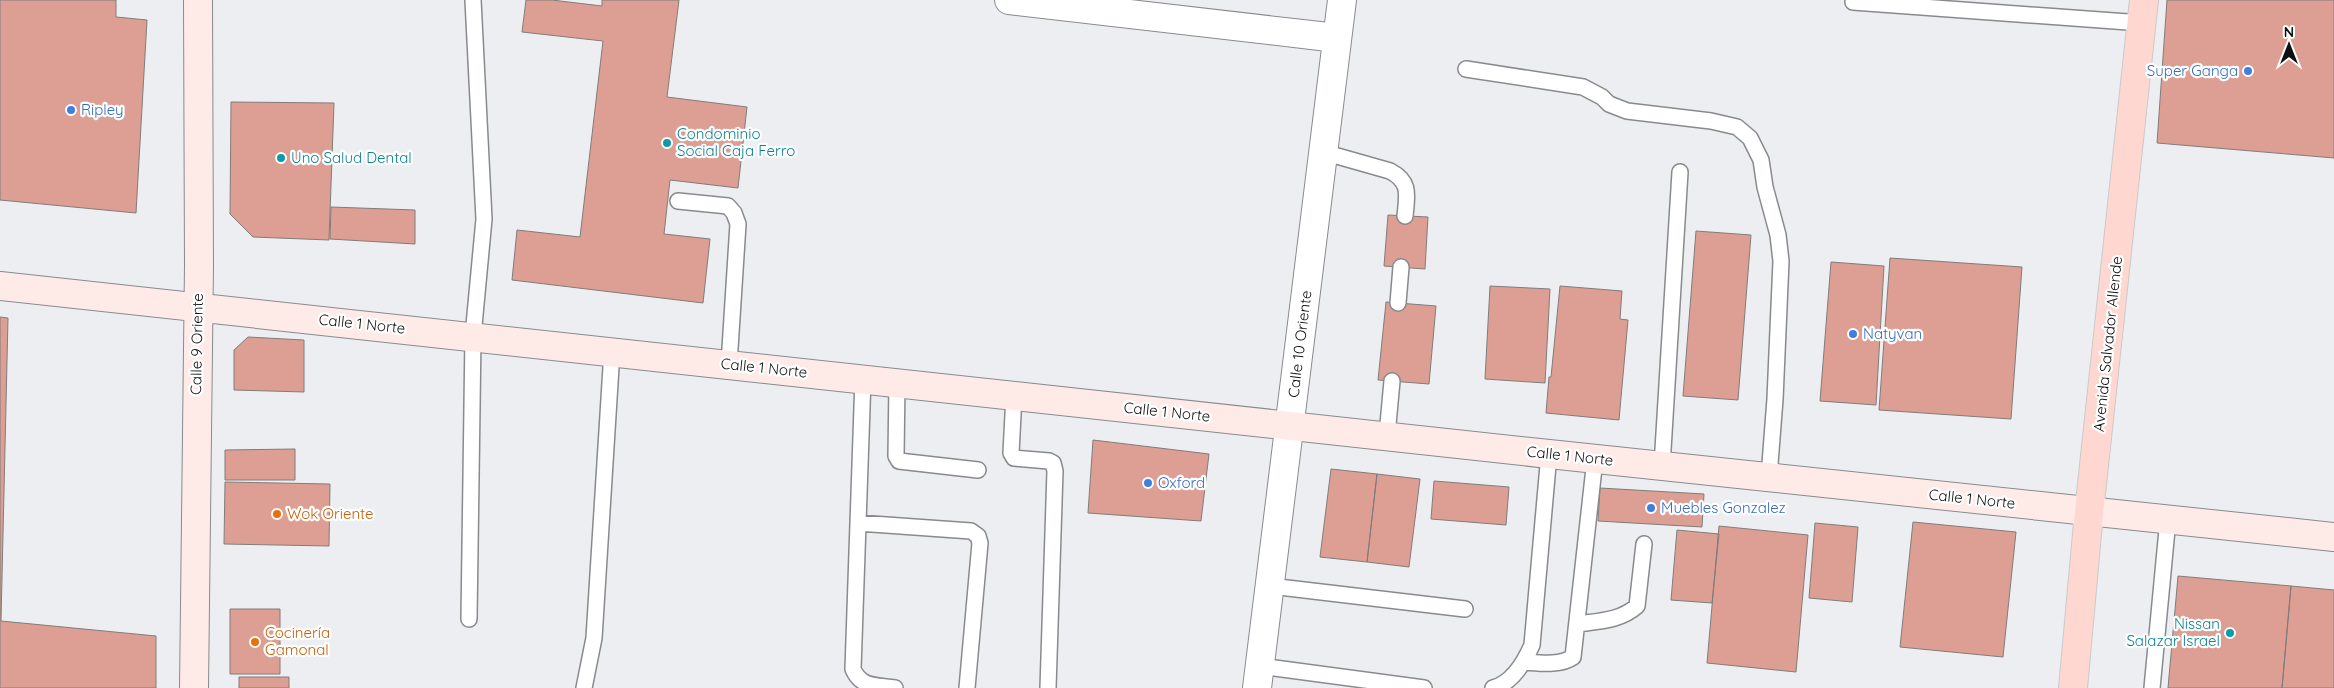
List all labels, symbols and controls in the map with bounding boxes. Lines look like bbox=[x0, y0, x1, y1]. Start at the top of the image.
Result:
north arrow bbox=[2264, 20, 2314, 70]
text: N bbox=[2284, 23, 2294, 41]
place label: Super Ganga bbox=[2147, 61, 2238, 80]
marker: Super Ganga bbox=[2242, 65, 2254, 77]
place label: Ripley bbox=[81, 100, 124, 119]
marker: Ripley bbox=[65, 104, 77, 116]
place label: Condominio Social Caja Ferro bbox=[677, 124, 795, 160]
marker: Condominio Social Caja Ferro bbox=[661, 137, 673, 149]
place label: Uno Salud Dental bbox=[291, 148, 412, 167]
marker: Uno Salud Dental bbox=[275, 152, 287, 164]
street label: Avenida Salvador Allende bbox=[2089, 255, 2126, 433]
street label: Calle 10 Oriente bbox=[1284, 289, 1316, 399]
street label: Calle 9 Oriente bbox=[186, 293, 207, 395]
street label: Calle 1 Norte bbox=[318, 310, 406, 338]
place label: Natyvan bbox=[1863, 324, 1922, 343]
marker: Natyvan bbox=[1847, 328, 1859, 340]
street label: Calle 1 Norte bbox=[720, 354, 808, 382]
street label: Calle 1 Norte bbox=[1123, 398, 1211, 426]
street label: Calle 1 Norte bbox=[1526, 442, 1614, 470]
place label: Oxford bbox=[1158, 473, 1205, 492]
marker: Oxford bbox=[1142, 477, 1154, 489]
street label: Calle 1 Norte bbox=[1928, 485, 2016, 513]
place label: Muebles Gonzalez bbox=[1661, 498, 1786, 517]
marker: Muebles Gonzalez bbox=[1645, 502, 1657, 514]
place label: Wok Oriente bbox=[287, 504, 374, 523]
marker: Wok Oriente bbox=[271, 508, 283, 520]
place label: Nissan Salazar Israel bbox=[2126, 614, 2220, 650]
place label: Cocinería Gamonal bbox=[265, 623, 330, 659]
marker: Nissan Salazar Israel bbox=[2224, 627, 2236, 639]
marker: Cocinería Gamonal bbox=[249, 636, 261, 648]

